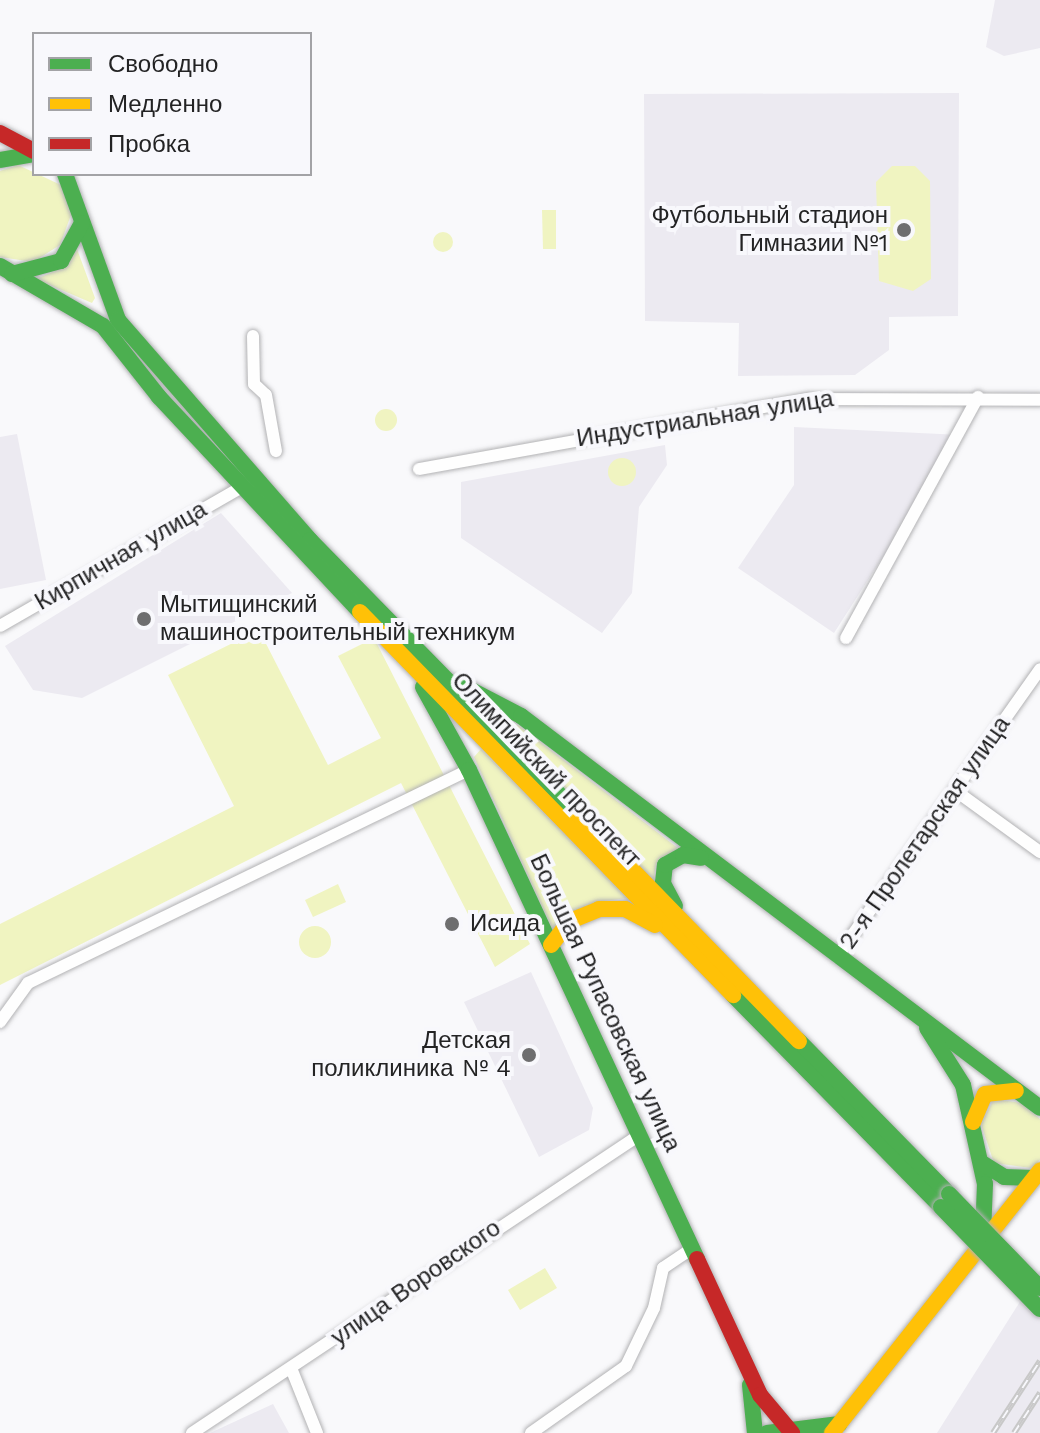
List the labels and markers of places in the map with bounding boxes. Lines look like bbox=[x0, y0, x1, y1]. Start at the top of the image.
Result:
place label: Футбольный стадион Гимназии №1 bbox=[652, 202, 888, 258]
marker: Футбольный стадион Гимназии №1 bbox=[895, 221, 913, 239]
place label: Мытищинский машиностроительный техникум bbox=[160, 591, 515, 647]
marker: Мытищинский машиностроительный техникум bbox=[135, 610, 153, 628]
place label: Исида bbox=[470, 910, 540, 938]
marker: Исида bbox=[441, 913, 463, 935]
place label: Детская поликлиника № 4 bbox=[311, 1027, 511, 1083]
marker: Детская поликлиника № 4 bbox=[518, 1044, 540, 1066]

